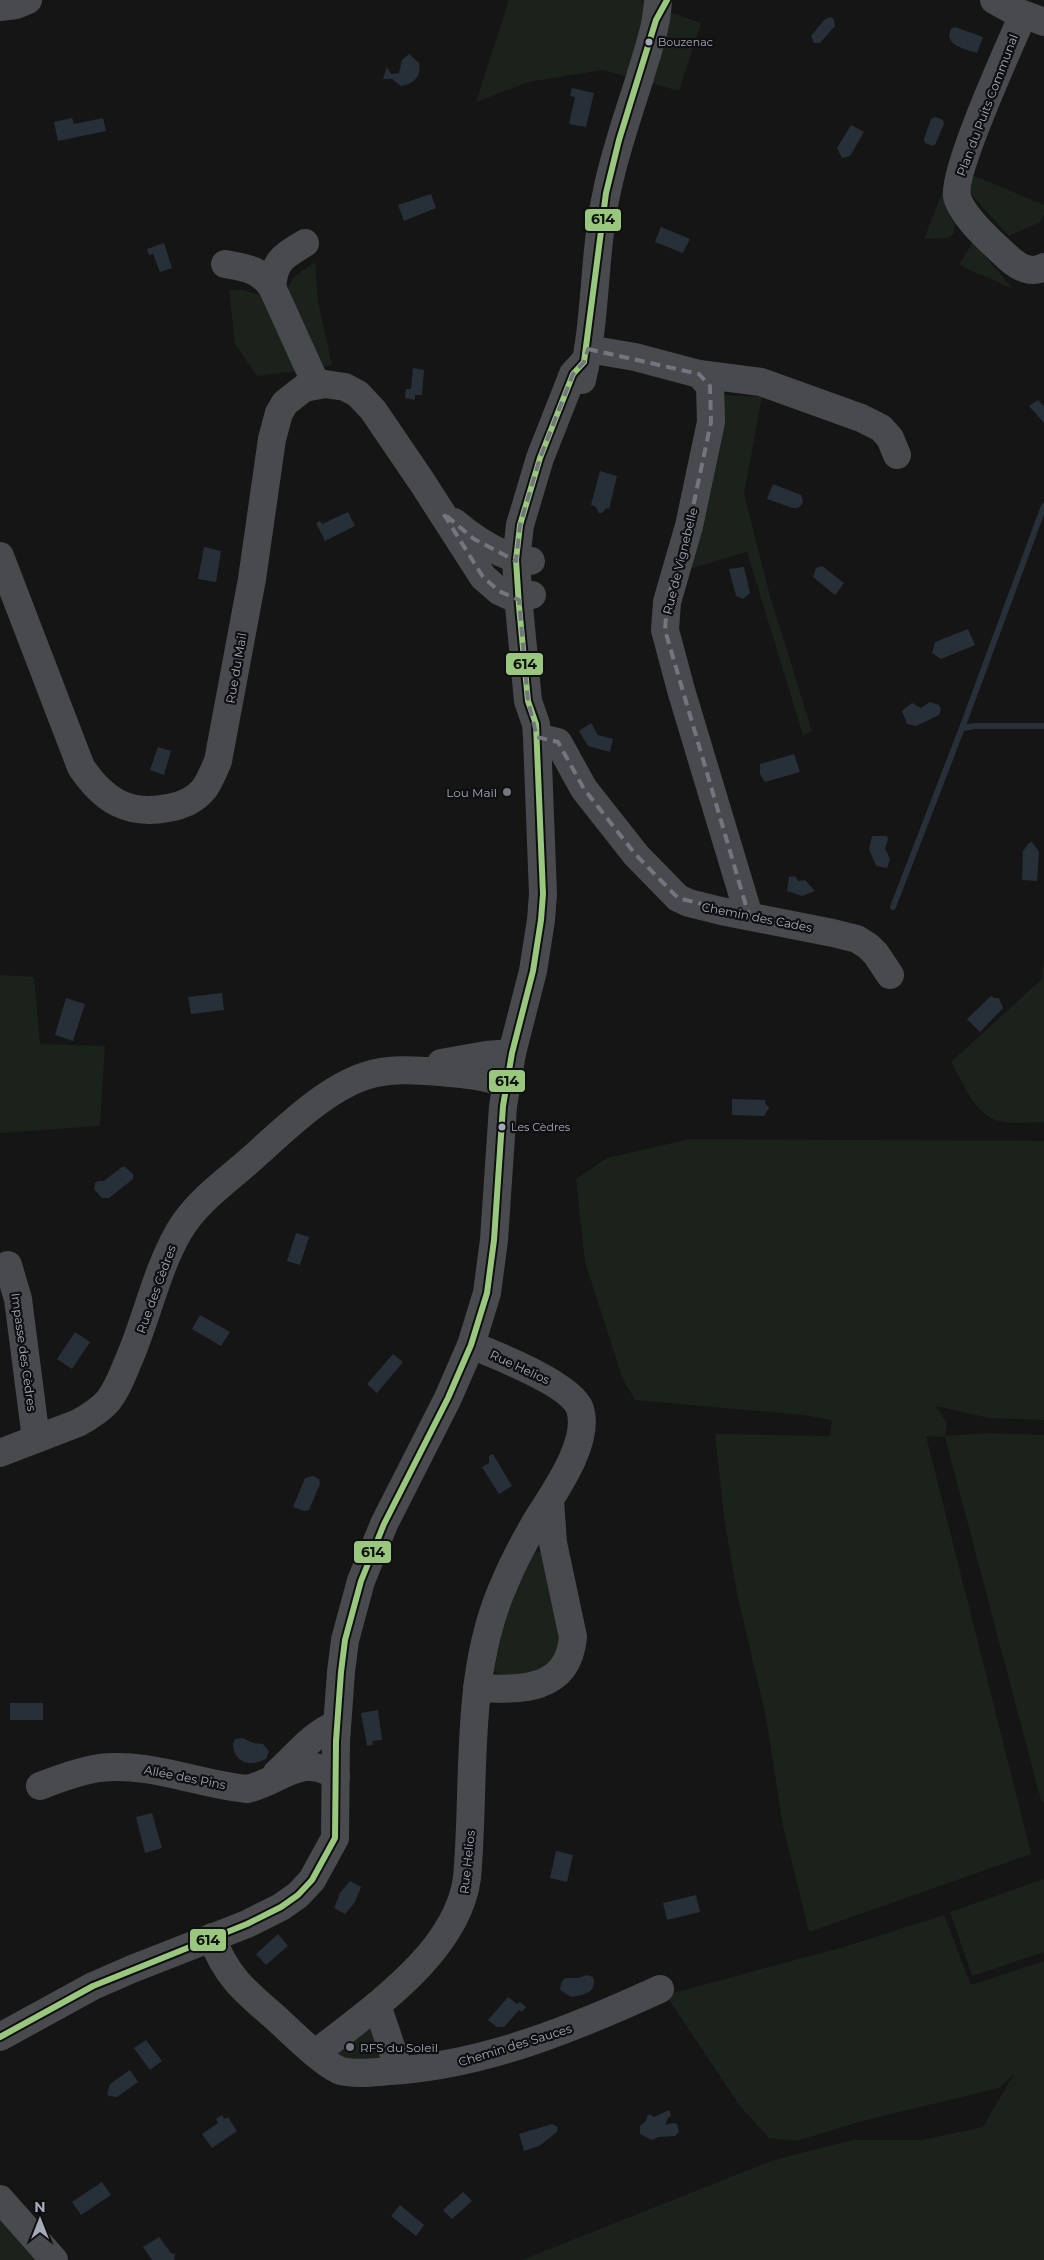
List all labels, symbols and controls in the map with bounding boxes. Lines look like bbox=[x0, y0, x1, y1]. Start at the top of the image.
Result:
street label: Plan du Puits Communal bbox=[953, 32, 1021, 178]
place label: Bouzenac bbox=[658, 35, 713, 49]
marker: Bouzenac bbox=[644, 37, 654, 47]
line badge: 614 bbox=[584, 208, 622, 232]
text: 614 bbox=[591, 210, 615, 228]
street label: Rue de Vignebelle bbox=[659, 506, 701, 616]
street label: Rue du Mail bbox=[222, 631, 250, 705]
line badge: 614 bbox=[505, 652, 544, 676]
text: 614 bbox=[513, 655, 537, 673]
place label: Lou Mail bbox=[446, 785, 497, 800]
marker: Lou Mail bbox=[501, 786, 513, 798]
street label: Chemin des Cades bbox=[700, 899, 814, 935]
line badge: 614 bbox=[488, 1069, 526, 1093]
text: 614 bbox=[495, 1072, 519, 1090]
place label: Les Cèdres bbox=[511, 1120, 571, 1134]
marker: Les Cèdres bbox=[497, 1122, 507, 1132]
street label: Rue des Cèdres bbox=[133, 1243, 179, 1335]
street label: Impasse des Cèdres bbox=[8, 1292, 40, 1412]
street label: Rue Helios bbox=[488, 1347, 552, 1387]
line badge: 614 bbox=[353, 1540, 392, 1564]
text: 614 bbox=[361, 1543, 385, 1561]
street label: Allée des Pins bbox=[143, 1762, 227, 1792]
street label: Rue Helios bbox=[456, 1829, 478, 1895]
line badge: 614 bbox=[189, 1928, 227, 1952]
text: 614 bbox=[196, 1931, 220, 1949]
street label: Chemin des Sauces bbox=[457, 2021, 574, 2069]
place label: RFS du Soleil bbox=[360, 2040, 438, 2055]
marker: RFS du Soleil bbox=[344, 2041, 356, 2053]
north arrow bbox=[15, 2195, 65, 2245]
text: N bbox=[34, 2198, 46, 2216]

